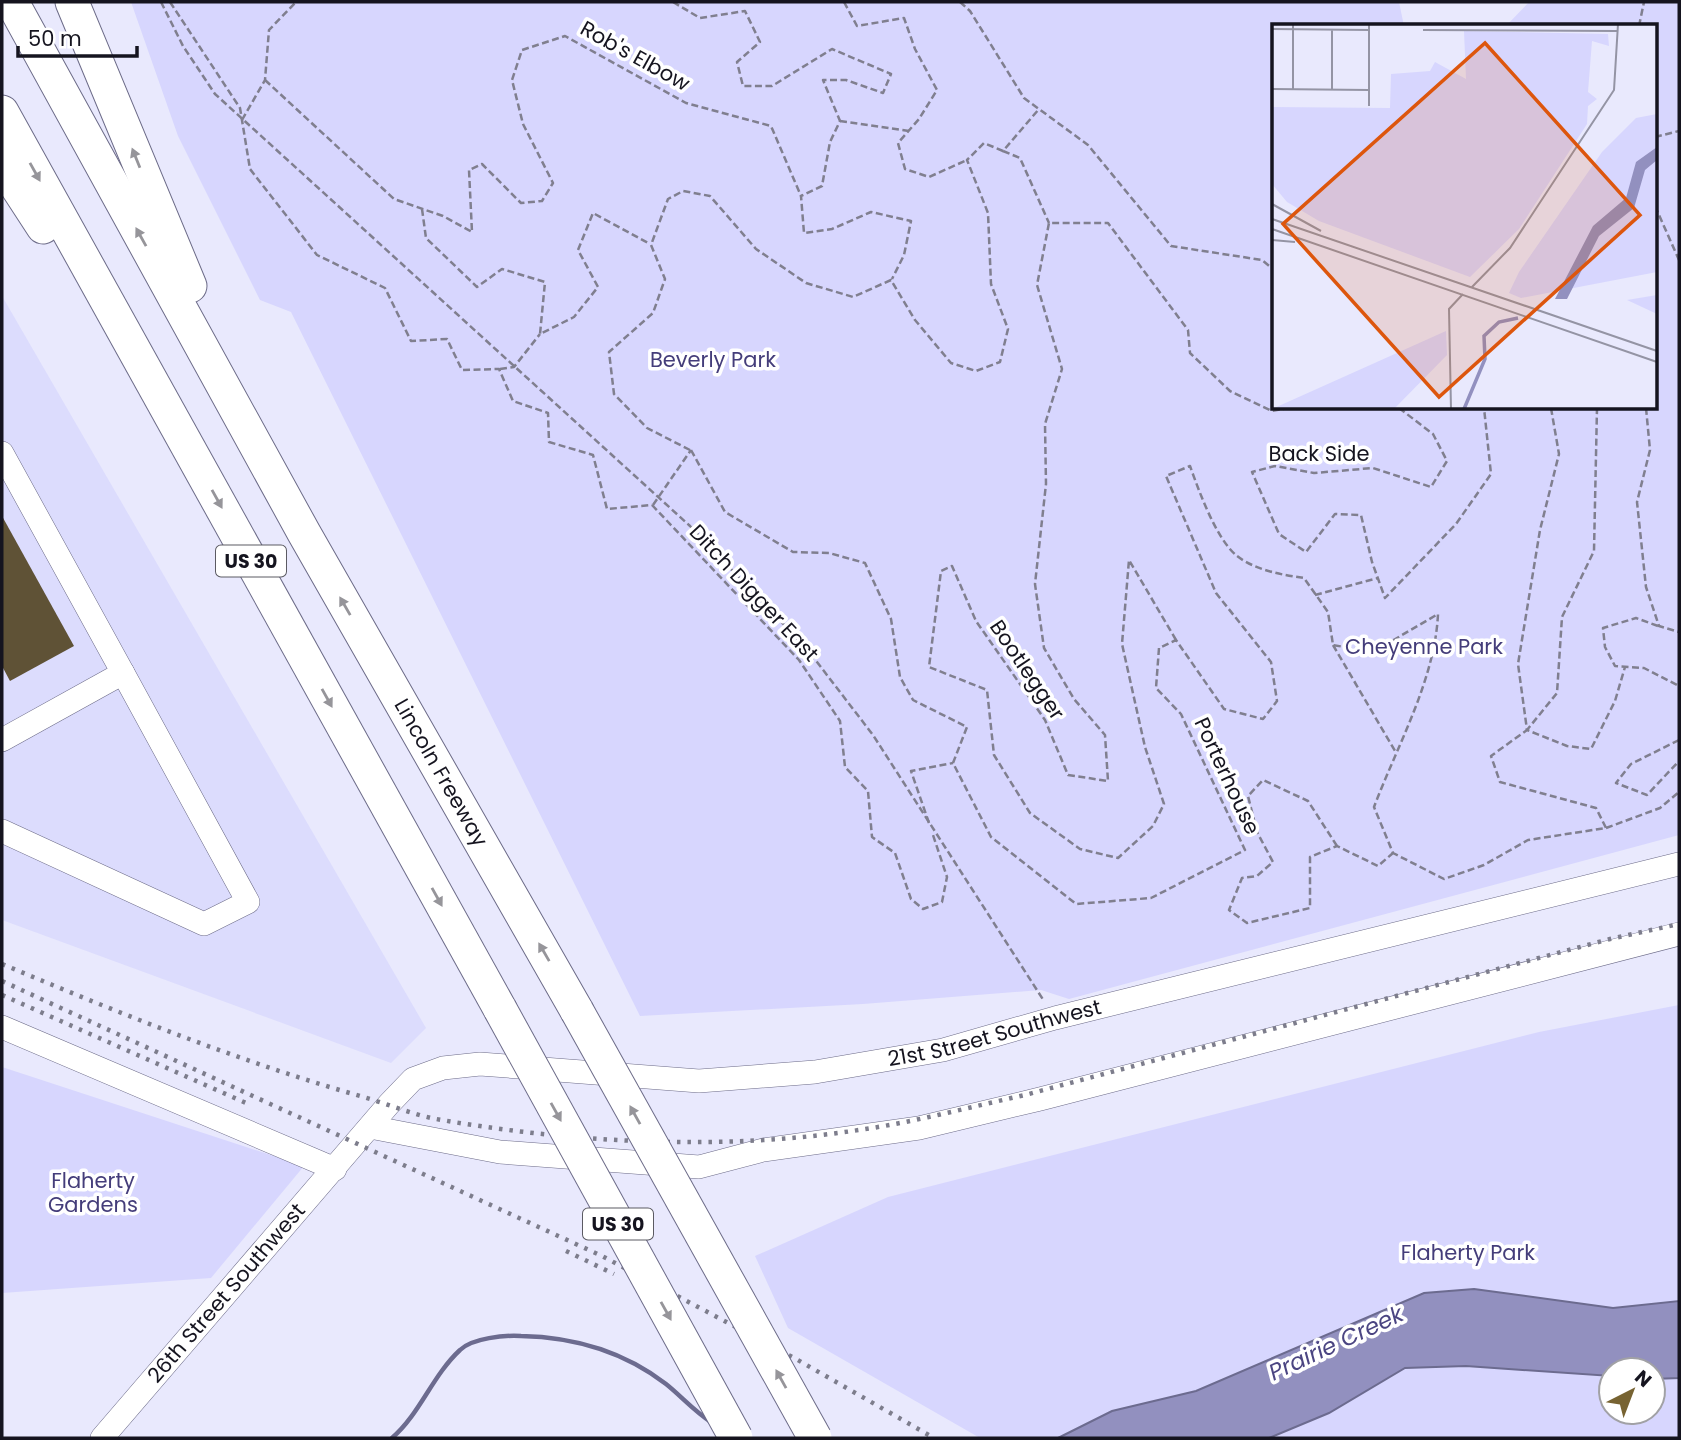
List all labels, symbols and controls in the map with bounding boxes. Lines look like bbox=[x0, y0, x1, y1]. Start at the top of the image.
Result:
scale bar bbox=[18, 14, 136, 58]
street label: Rob's Elbow bbox=[575, 14, 695, 98]
text: 50 m bbox=[28, 24, 82, 53]
inset map bbox=[1272, 24, 1656, 410]
one-way arrow bbox=[131, 147, 142, 168]
one-way arrow bbox=[29, 162, 41, 181]
one-way arrow bbox=[135, 227, 147, 247]
park label: Beverly Park bbox=[650, 345, 776, 374]
street label: Back Side bbox=[1269, 439, 1369, 468]
one-way arrow bbox=[211, 489, 223, 509]
street label: Ditch Digger East bbox=[683, 518, 826, 668]
road number: US 30 bbox=[216, 546, 286, 576]
one-way arrow bbox=[339, 596, 352, 615]
street label: Bootlegger bbox=[983, 614, 1072, 726]
park label: Cheyenne Park bbox=[1345, 632, 1503, 661]
one-way arrow bbox=[321, 688, 333, 708]
street label: Lincoln Freeway bbox=[388, 693, 495, 852]
street label: Porterhouse bbox=[1188, 712, 1267, 839]
one-way arrow bbox=[431, 887, 443, 907]
one-way arrow bbox=[538, 942, 550, 962]
street label: 21st Street Southwest bbox=[885, 992, 1104, 1073]
one-way arrow bbox=[550, 1102, 562, 1122]
one-way arrow bbox=[629, 1106, 641, 1125]
park label: Flaherty Gardens bbox=[48, 1166, 138, 1219]
street label: 26th Street Southwest bbox=[141, 1197, 312, 1389]
road number: US 30 bbox=[583, 1208, 653, 1240]
park label: Flaherty Park bbox=[1401, 1238, 1535, 1267]
water label: Prairie Creek bbox=[1263, 1297, 1410, 1388]
one-way arrow bbox=[660, 1302, 672, 1321]
north arrow bbox=[1597, 1356, 1667, 1426]
text: N bbox=[1629, 1364, 1657, 1394]
one-way arrow bbox=[776, 1368, 788, 1388]

